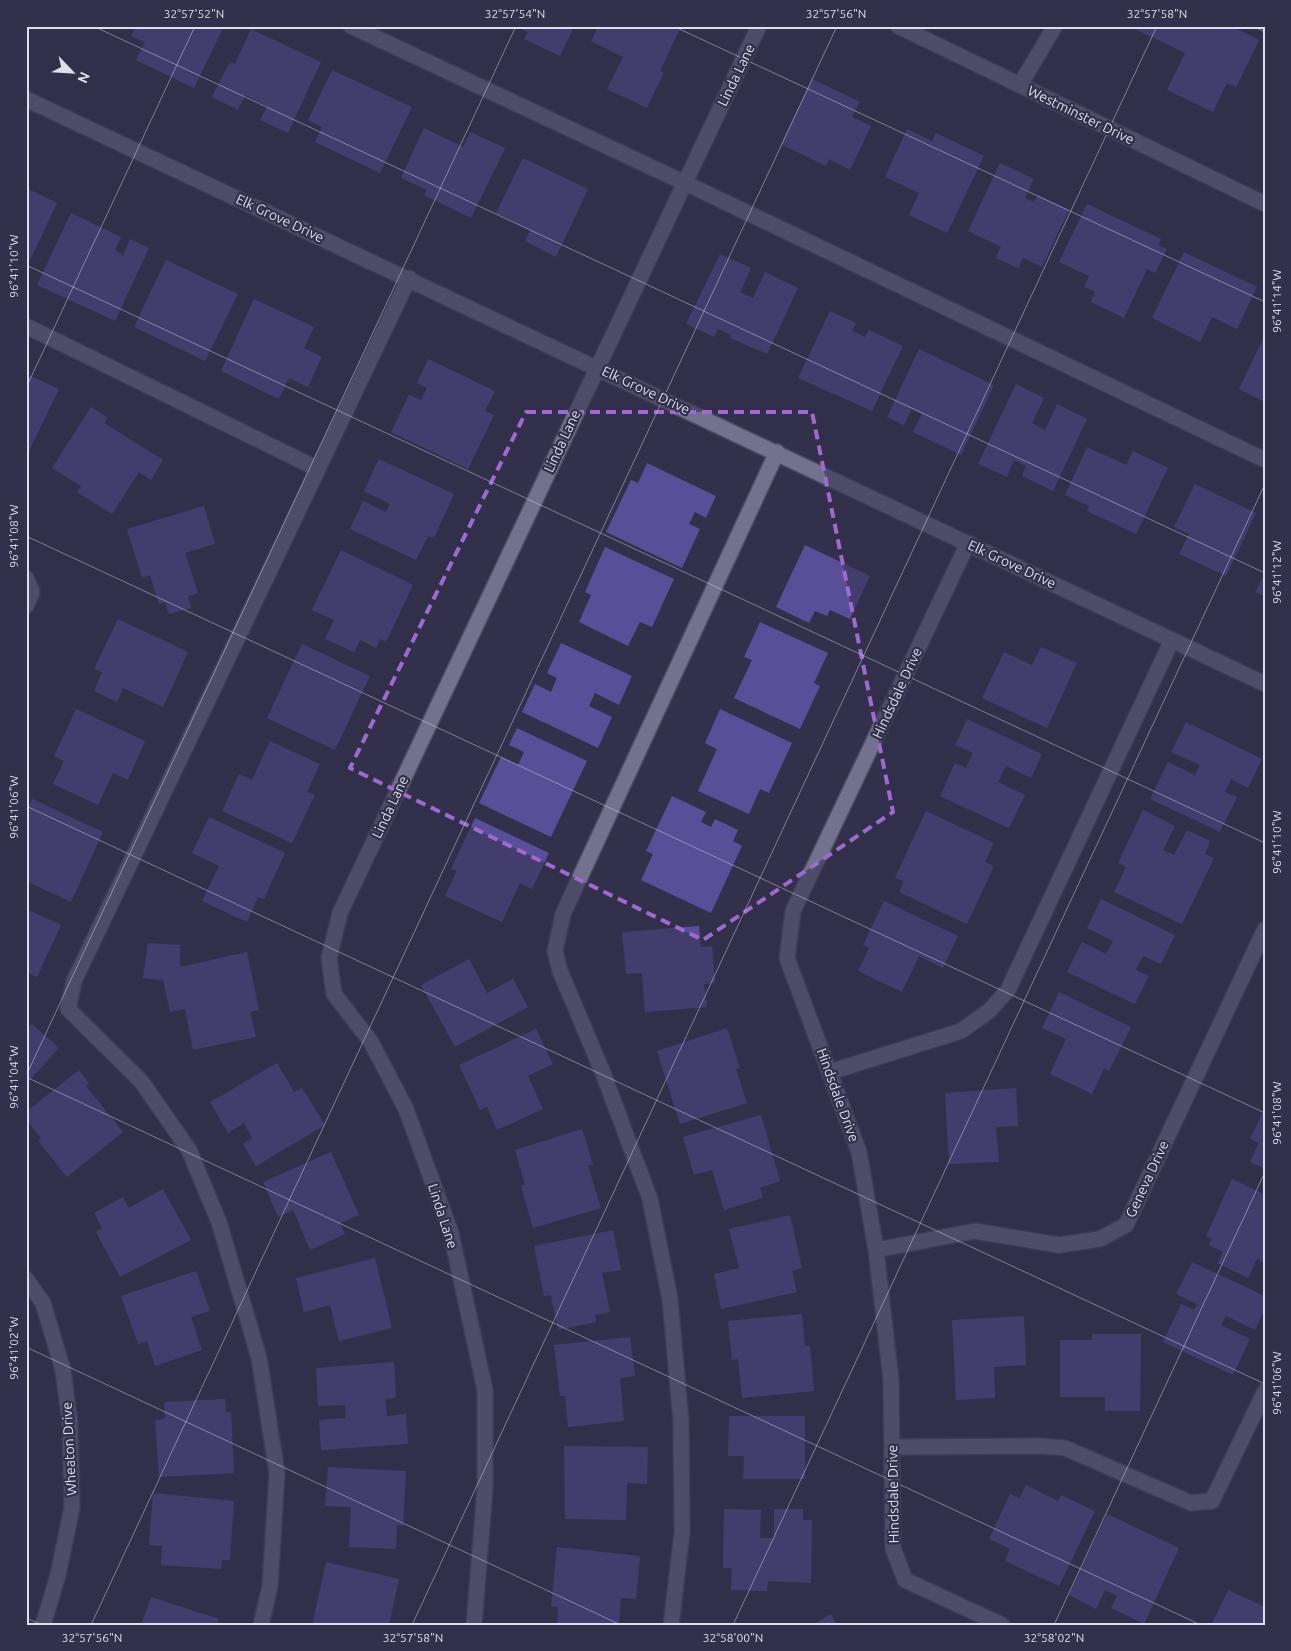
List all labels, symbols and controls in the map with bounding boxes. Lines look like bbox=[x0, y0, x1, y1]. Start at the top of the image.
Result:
text: 32°57'52"N bbox=[164, 7, 224, 20]
text: 32°57'54"N bbox=[485, 7, 545, 20]
text: 32°57'56"N bbox=[806, 7, 866, 20]
text: 32°57'58"N bbox=[1127, 7, 1187, 20]
street label: Linda Lane bbox=[714, 41, 758, 109]
north arrow bbox=[48, 48, 98, 98]
text: N bbox=[74, 69, 93, 86]
street label: Westminster Drive bbox=[1025, 82, 1137, 148]
street label: Elk Grove Drive bbox=[233, 191, 327, 245]
text: 96°41'10"W bbox=[7, 234, 20, 298]
text: 96°41'14"W bbox=[1270, 269, 1283, 333]
street label: Elk Grove Drive bbox=[599, 363, 693, 417]
street label: Linda Lane bbox=[541, 407, 583, 475]
text: 96°41'08"W bbox=[7, 504, 20, 568]
street label: Elk Grove Drive bbox=[965, 537, 1059, 591]
text: 96°41'12"W bbox=[1270, 540, 1283, 604]
street label: Hindsdale Drive bbox=[869, 645, 925, 741]
street label: Linda Lane bbox=[369, 773, 411, 841]
text: 96°41'06"W bbox=[7, 775, 20, 839]
text: 96°41'10"W bbox=[1270, 810, 1283, 874]
text: 96°41'04"W bbox=[7, 1045, 20, 1109]
street label: Hindsdale Drive bbox=[814, 1046, 862, 1144]
text: 96°41'08"W bbox=[1270, 1081, 1283, 1145]
street label: Geneva Drive bbox=[1122, 1138, 1172, 1220]
street label: Linda Lane bbox=[425, 1182, 461, 1250]
text: 96°41'02"W bbox=[7, 1316, 20, 1380]
text: 96°41'06"W bbox=[1270, 1351, 1283, 1415]
street label: Wheaton Drive bbox=[59, 1402, 79, 1496]
street label: Hindsdale Drive bbox=[884, 1445, 902, 1543]
text: 32°57'56"N bbox=[62, 1631, 122, 1644]
text: 32°57'58"N bbox=[383, 1631, 443, 1644]
text: 32°58'00"N bbox=[703, 1631, 763, 1644]
text: 32°58'02"N bbox=[1024, 1631, 1084, 1644]

